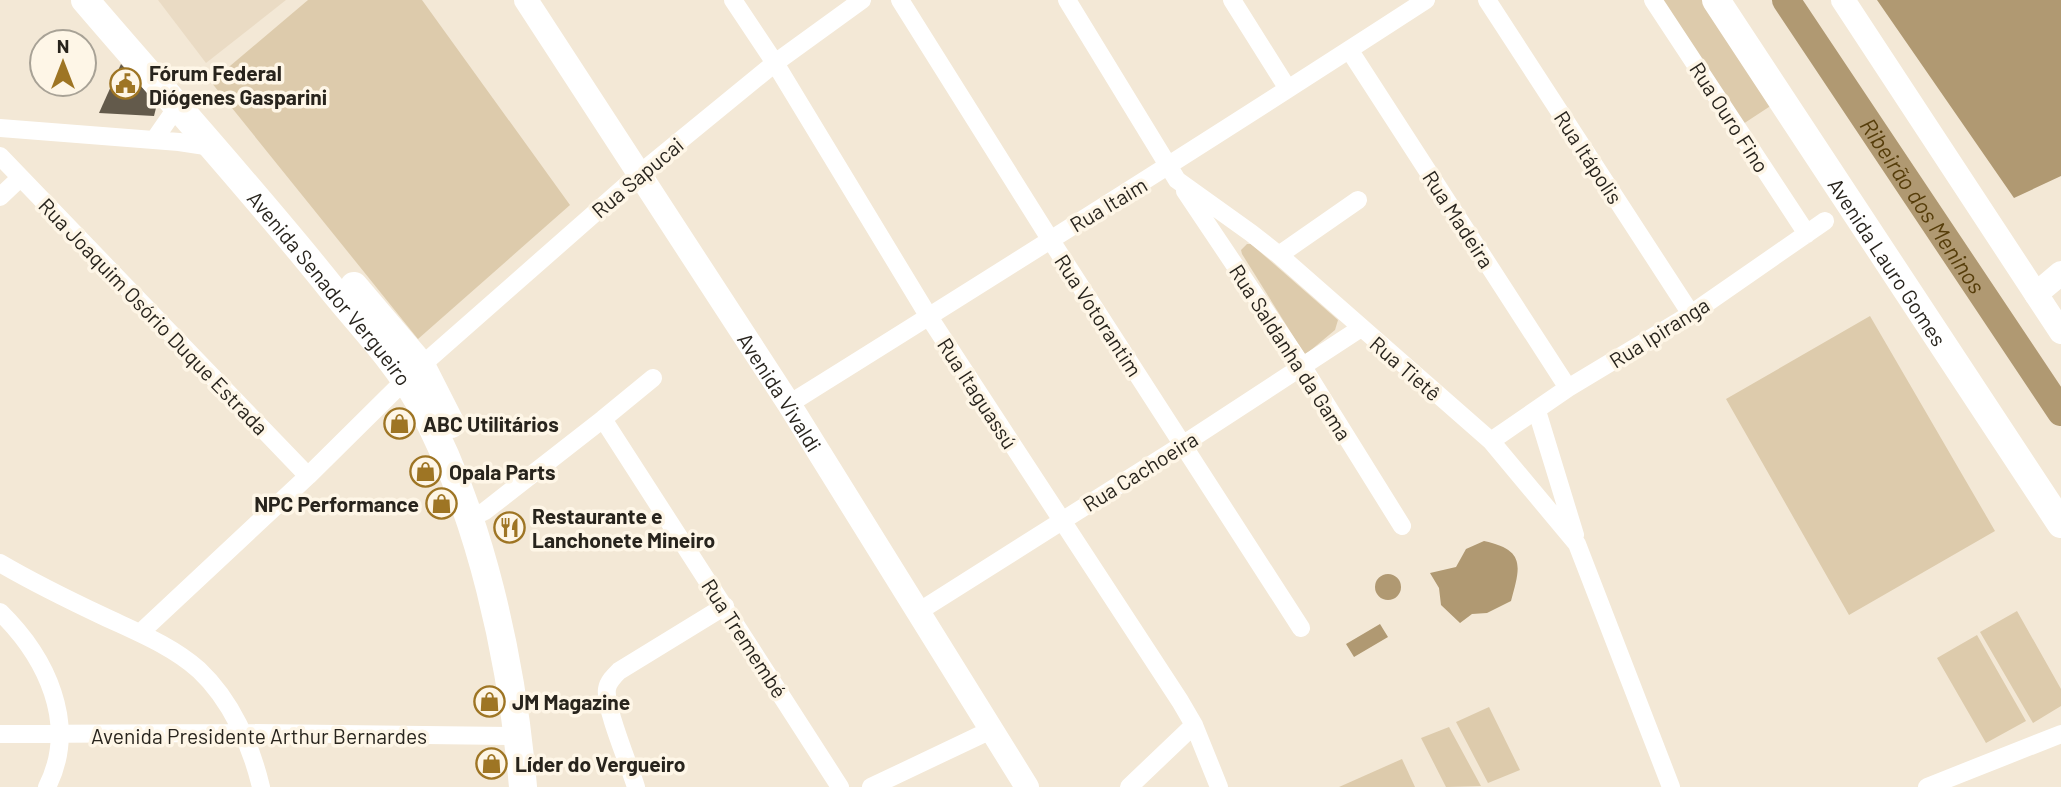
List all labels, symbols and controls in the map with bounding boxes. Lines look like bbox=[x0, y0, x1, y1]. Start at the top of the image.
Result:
north arrow bbox=[28, 28, 98, 98]
text: N bbox=[57, 34, 69, 57]
street label: Rua Ouro Fino bbox=[1685, 57, 1775, 177]
place label: Fórum Federal Diógenes Gasparini bbox=[149, 60, 327, 109]
public building icon: Fórum Federal Diógenes Gasparini bbox=[109, 67, 143, 101]
street label: Rua Itápolis bbox=[1550, 106, 1628, 208]
water label: Ribeirão dos Meninos bbox=[1855, 112, 1992, 299]
street label: Rua Sapucai bbox=[586, 131, 688, 223]
street label: Rua Madeira bbox=[1418, 166, 1500, 272]
street label: Rua Itaim bbox=[1065, 171, 1151, 237]
street label: Avenida Lauro Gomes bbox=[1824, 173, 1952, 350]
street label: Avenida Senador Vergueiro bbox=[243, 185, 417, 390]
street label: Rua Joaquim Osório Duque Estrada bbox=[34, 192, 274, 440]
street label: Rua Votorantim bbox=[1050, 249, 1148, 381]
street label: Rua Saldanha da Gama bbox=[1225, 259, 1357, 445]
street label: Rua Ipiranga bbox=[1604, 291, 1714, 373]
street label: Avenida Vivaldi bbox=[733, 328, 828, 456]
street label: Rua Tietê bbox=[1365, 330, 1447, 406]
street label: Rua Itaguassú bbox=[933, 333, 1023, 453]
shop icon: ABC Utilitários bbox=[383, 406, 417, 440]
place label: ABC Utilitários bbox=[423, 411, 559, 436]
street label: Rua Cachoeira bbox=[1078, 426, 1202, 516]
shop icon: Opala Parts bbox=[409, 454, 443, 488]
place label: Opala Parts bbox=[449, 459, 556, 484]
shop icon: NPC Performance bbox=[425, 486, 459, 520]
place label: NPC Performance bbox=[254, 491, 419, 516]
place label: Restaurante e Lanchonete Mineiro bbox=[532, 503, 715, 552]
restaurant icon: Restaurante e Lanchonete Mineiro bbox=[492, 510, 526, 544]
street label: Rua Tremembé bbox=[697, 574, 793, 702]
shop icon: JM Magazine bbox=[472, 684, 506, 718]
place label: JM Magazine bbox=[512, 689, 630, 714]
street label: Avenida Presidente Arthur Bernardes bbox=[91, 723, 427, 748]
shop icon: Líder do Vergueiro bbox=[475, 746, 509, 780]
place label: Líder do Vergueiro bbox=[515, 751, 686, 776]

